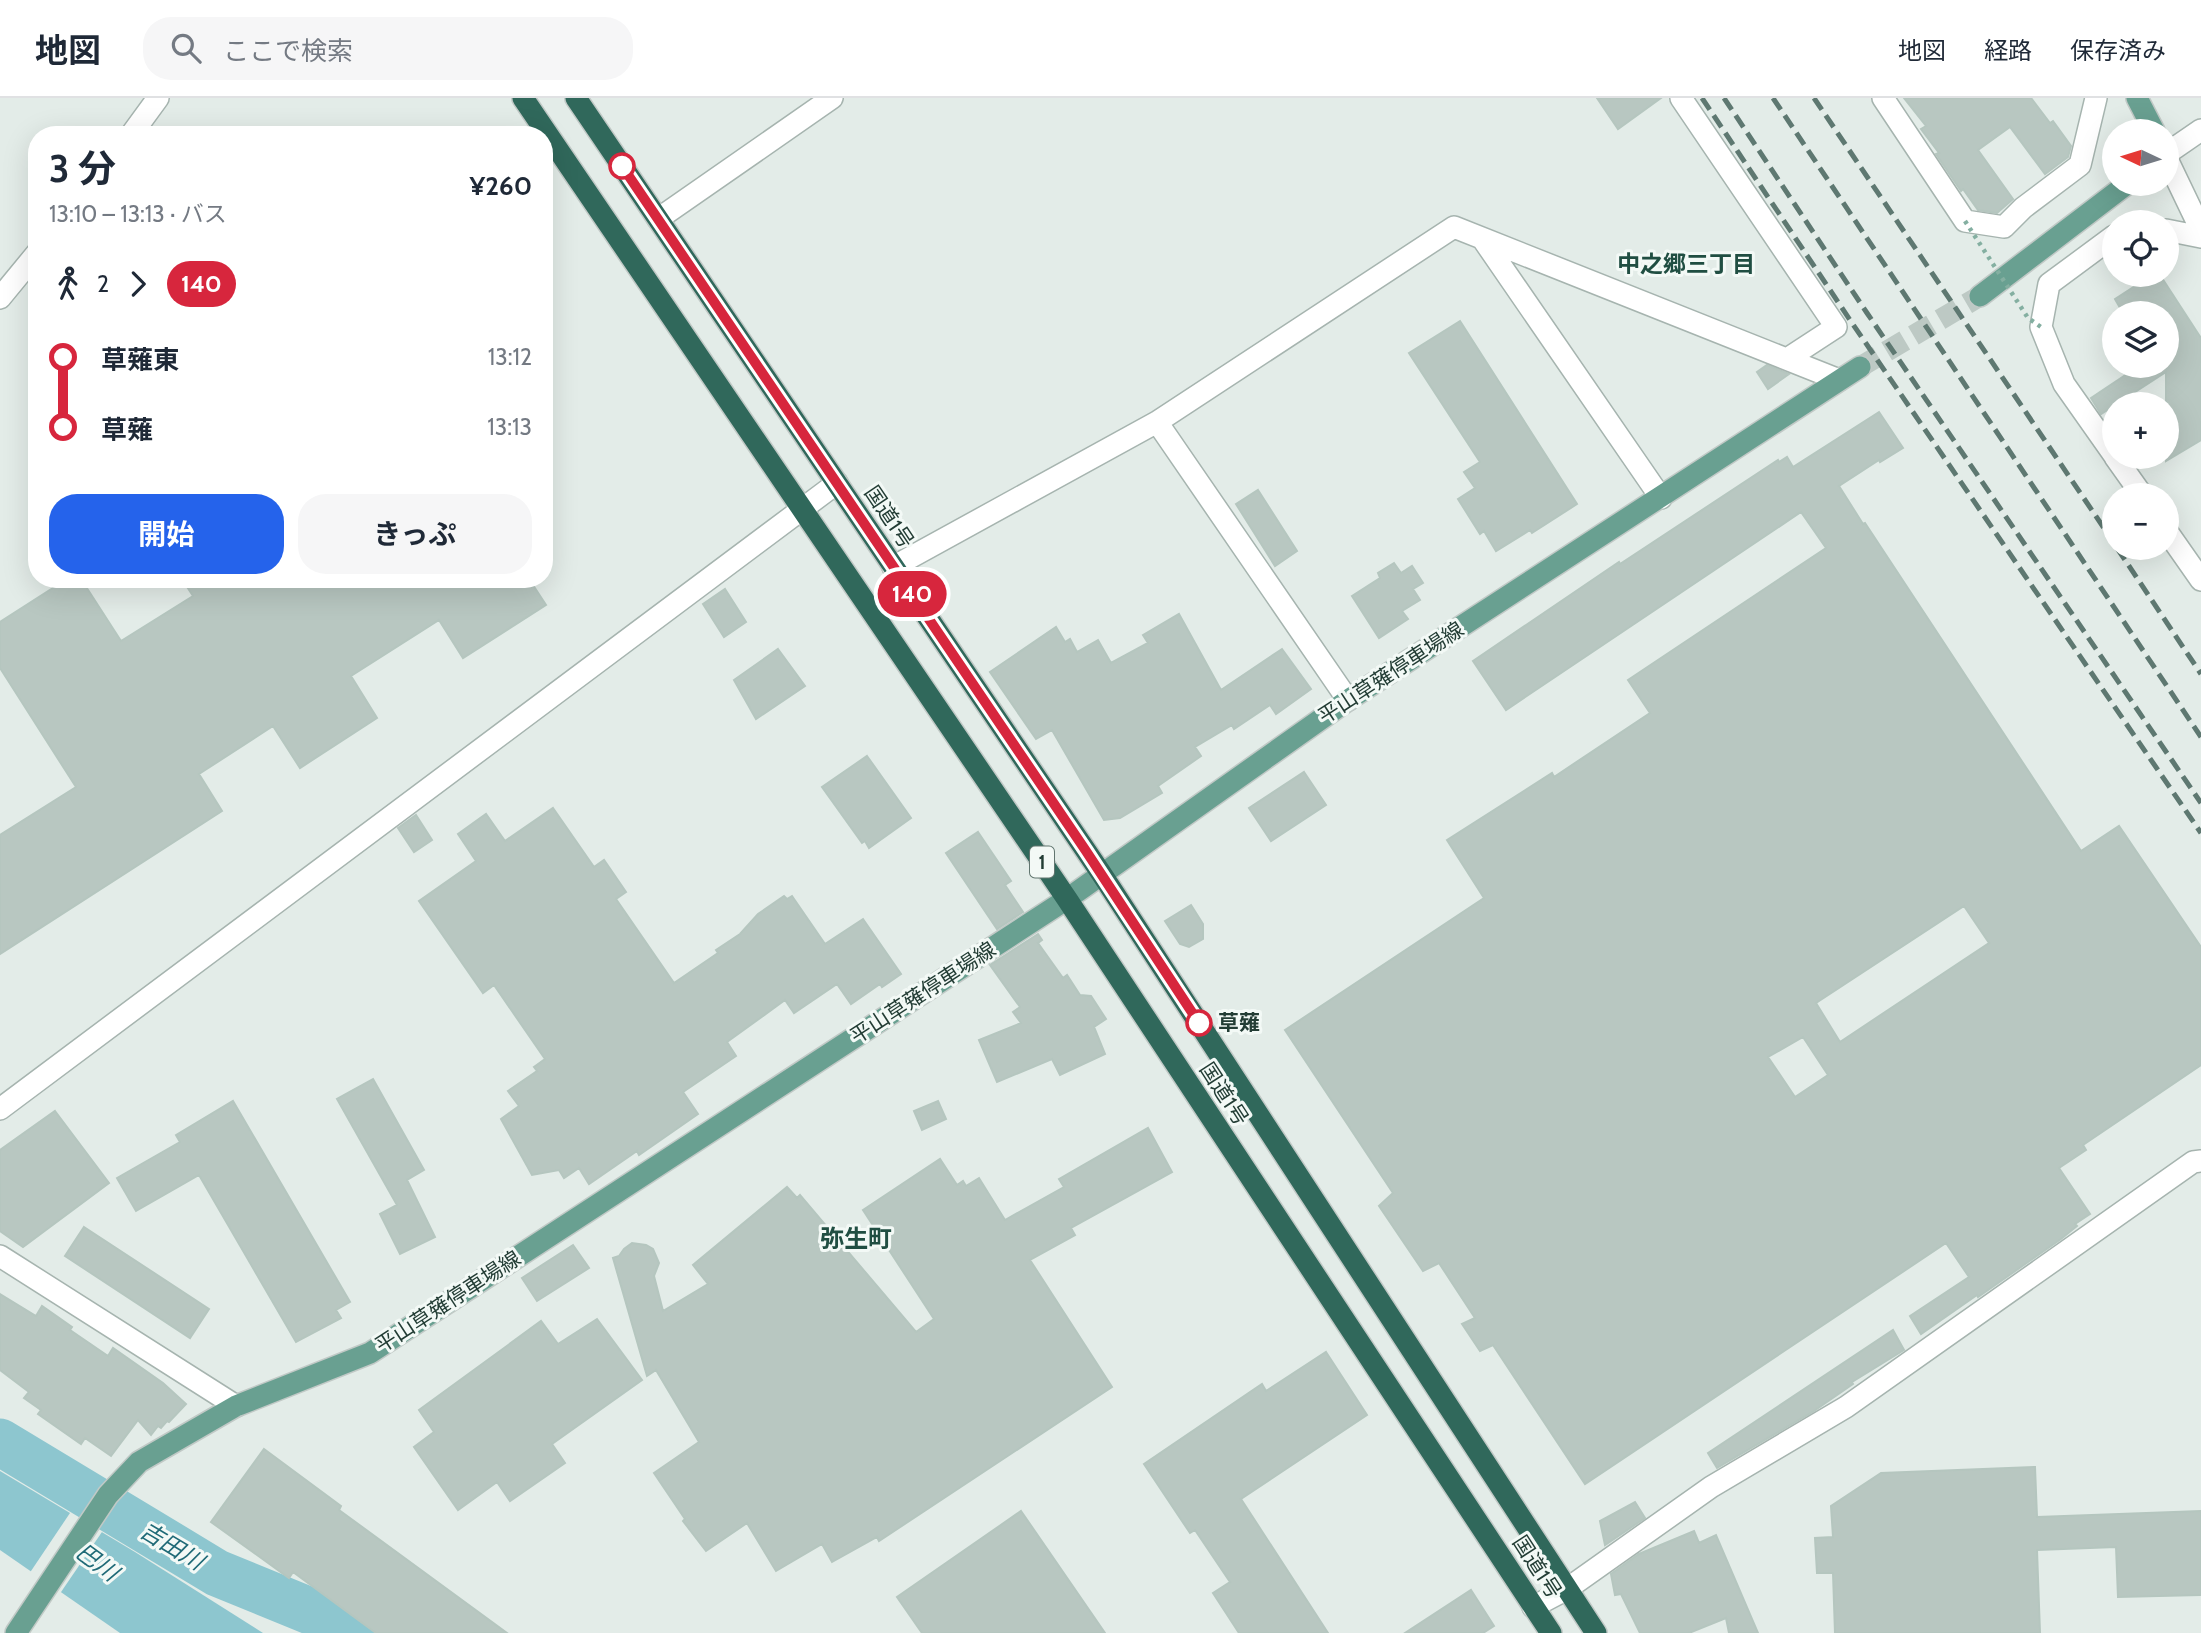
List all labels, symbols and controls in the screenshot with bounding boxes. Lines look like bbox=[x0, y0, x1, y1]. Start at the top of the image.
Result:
search box bbox=[143, 17, 633, 80]
icon: search bbox=[167, 29, 205, 67]
text: 地図 bbox=[35, 30, 101, 70]
text: ここで検索 bbox=[223, 35, 353, 67]
text: 地図 bbox=[1898, 36, 1946, 65]
text: 経路 bbox=[1984, 36, 2032, 65]
text: 保存済み bbox=[2070, 36, 2166, 65]
north arrow bbox=[2102, 119, 2179, 196]
map controls bbox=[2102, 119, 2179, 560]
text: 3 分 bbox=[49, 145, 116, 192]
unlabelled marker bbox=[609, 153, 635, 179]
text: ¥260 bbox=[470, 170, 532, 202]
text: 13:10 – 13:13 · バス bbox=[49, 200, 227, 228]
button: locate bbox=[2102, 210, 2179, 287]
district label: 中之郷三丁目 bbox=[1617, 250, 1755, 278]
icon: walk bbox=[49, 265, 87, 303]
icon: forward bbox=[119, 265, 157, 303]
text: 140 bbox=[181, 269, 222, 298]
text: 2 bbox=[97, 270, 109, 298]
button: layers bbox=[2102, 301, 2179, 378]
text: 13:12 bbox=[488, 343, 532, 371]
text: 草薙東 bbox=[101, 344, 179, 376]
button: + bbox=[2102, 392, 2179, 469]
text: 13:13 bbox=[487, 413, 532, 441]
text: 草薙 bbox=[101, 414, 153, 446]
street label: 国道1号 bbox=[860, 481, 919, 553]
button: − bbox=[2102, 483, 2179, 560]
button: 開始 bbox=[49, 494, 284, 574]
button: きっぷ bbox=[298, 494, 532, 574]
line badge: 140 bbox=[872, 571, 952, 617]
text: 140 bbox=[892, 579, 932, 608]
street label: 平山草薙停車場線 bbox=[1313, 616, 1468, 729]
road number: 1 bbox=[1030, 846, 1054, 877]
street label: 平山草薙停車場線 bbox=[845, 936, 1000, 1049]
marker: 草薙 bbox=[1186, 1010, 1212, 1036]
place label: 草薙 bbox=[1218, 1010, 1260, 1035]
street label: 国道1号 bbox=[1195, 1058, 1254, 1130]
district label: 弥生町 bbox=[820, 1224, 892, 1253]
street label: 平山草薙停車場線 bbox=[370, 1245, 525, 1358]
water label: 吉田川 bbox=[135, 1516, 211, 1577]
street label: 国道1号 bbox=[1508, 1531, 1567, 1603]
water label: 巴川 bbox=[70, 1537, 126, 1589]

